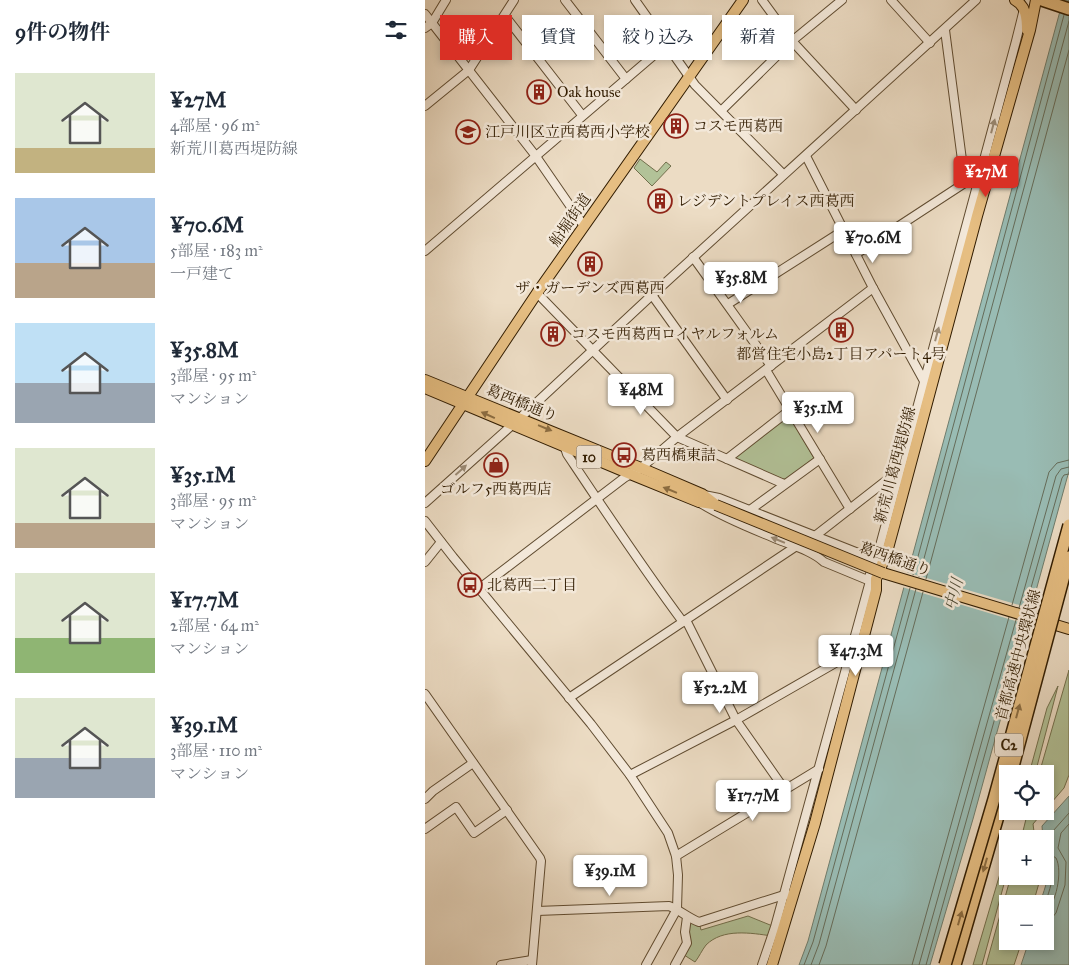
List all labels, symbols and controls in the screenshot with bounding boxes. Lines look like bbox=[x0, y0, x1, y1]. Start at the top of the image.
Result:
chip: 購入 bbox=[440, 15, 512, 60]
chip: 賃貸 bbox=[522, 15, 594, 60]
chip: 絞り込み bbox=[604, 15, 712, 60]
chip: 新着 bbox=[722, 15, 794, 60]
icon: filters bbox=[382, 16, 410, 44]
text: 9件の物件 bbox=[15, 19, 110, 45]
building icon: Oak house bbox=[526, 79, 552, 105]
place label: Oak house bbox=[557, 83, 621, 101]
text: ¥27M bbox=[170, 87, 226, 113]
icon: home bbox=[55, 93, 115, 153]
building icon: コスモ西葛西 bbox=[663, 113, 689, 139]
text: 4部屋 · 96 m² bbox=[170, 116, 260, 135]
place label: コスモ西葛西 bbox=[693, 117, 783, 135]
school or university icon: 江戸川区立西葛西小学校 bbox=[455, 119, 481, 145]
one-way arrow bbox=[989, 119, 997, 134]
place label: 江戸川区立西葛西小学校 bbox=[485, 123, 650, 141]
text: 新荒川葛西堤防線 bbox=[170, 139, 298, 158]
pin: ¥27M bbox=[956, 156, 1016, 198]
text: ¥27M bbox=[965, 162, 1008, 181]
building icon: レジデントプレイス西葛西 bbox=[647, 188, 673, 214]
street label: 船堀街道 bbox=[545, 190, 595, 250]
place label: レジデントプレイス西葛西 bbox=[677, 192, 854, 210]
text: ¥70.6M bbox=[170, 212, 244, 238]
icon: home bbox=[55, 218, 115, 278]
pin: ¥70.6M bbox=[832, 222, 914, 264]
text: ¥70.6M bbox=[845, 228, 901, 247]
text: 5部屋 · 183 m² bbox=[170, 241, 263, 260]
building icon: ザ・ガーデンズ西葛西 bbox=[577, 251, 603, 277]
pin: ¥35.8M bbox=[700, 262, 782, 304]
text: 一戸建て bbox=[170, 264, 234, 283]
text: ¥35.8M bbox=[715, 268, 767, 287]
place label: ザ・ガーデンズ西葛西 bbox=[515, 279, 665, 297]
building icon: 都営住宅小島2丁目アパート4号 bbox=[828, 317, 854, 343]
building icon: コスモ西葛西ロイヤルフォルム bbox=[540, 321, 566, 347]
place label: コスモ西葛西ロイヤルフォルム bbox=[571, 325, 779, 343]
one-way arrow bbox=[933, 326, 941, 341]
text: ¥35.8M bbox=[170, 337, 239, 363]
icon: home bbox=[55, 343, 115, 403]
place label: 都営住宅小島2丁目アパート4号 bbox=[736, 345, 946, 363]
text: 3部屋 · 95 m² bbox=[170, 366, 256, 385]
pin: ¥48M bbox=[611, 374, 671, 416]
text: ¥48M bbox=[619, 380, 663, 399]
street label: 葛西橋通り bbox=[484, 381, 560, 425]
text: マンション bbox=[170, 389, 249, 408]
pin: ¥35.1M bbox=[777, 392, 859, 434]
text: ¥35.1M bbox=[793, 398, 843, 417]
street label: 新荒川葛西堤防線 bbox=[871, 405, 919, 525]
one-way arrow bbox=[481, 410, 495, 418]
one-way arrow bbox=[538, 425, 552, 433]
bus stop icon: 葛西橋東詰 bbox=[611, 442, 637, 468]
road number: 10 bbox=[577, 446, 601, 468]
place label: 葛西橋東詰 bbox=[641, 446, 716, 464]
shop icon: ゴルフ5西葛西店 bbox=[483, 452, 509, 478]
text: ¥35.1M bbox=[170, 462, 236, 488]
one-way arrow bbox=[455, 464, 467, 476]
icon: home bbox=[55, 468, 115, 528]
place label: ゴルフ5西葛西店 bbox=[440, 480, 552, 498]
one-way arrow bbox=[663, 486, 677, 494]
text: 3部屋 · 95 m² bbox=[170, 491, 256, 510]
text: マンション bbox=[170, 514, 249, 533]
one-way arrow bbox=[771, 535, 785, 543]
street label: 葛西橋通り bbox=[857, 538, 933, 580]
bus stop icon: 北葛西二丁目 bbox=[457, 572, 483, 598]
water label: 中川 bbox=[940, 574, 967, 612]
place label: 北葛西二丁目 bbox=[487, 576, 577, 594]
text: ¥17.7M bbox=[170, 587, 239, 613]
street label: 首都高速中央環状線 bbox=[992, 587, 1044, 723]
icon: home bbox=[55, 593, 115, 653]
text: 2部屋 · 64 m² bbox=[170, 616, 259, 635]
pin: ¥47.3M bbox=[815, 634, 897, 677]
text: マンション bbox=[170, 639, 249, 658]
text: ¥47.3M bbox=[829, 641, 883, 660]
pin: ¥52.2M bbox=[679, 672, 761, 714]
text: ¥52.2M bbox=[693, 678, 747, 697]
one-way arrow bbox=[1014, 704, 1022, 719]
text: ¥39.1M bbox=[170, 712, 238, 738]
icon: home bbox=[55, 718, 115, 778]
road number: C2 bbox=[995, 734, 1023, 756]
text: 3部屋 · 110 m² bbox=[170, 741, 262, 760]
text: マンション bbox=[170, 764, 249, 783]
map controls bbox=[999, 765, 1054, 950]
button: locate bbox=[999, 765, 1054, 820]
pin: ¥17.7M bbox=[712, 780, 794, 822]
text: ¥17.7M bbox=[727, 786, 779, 805]
button: + bbox=[999, 830, 1054, 885]
pin: ¥39.1M bbox=[569, 854, 651, 897]
one-way arrow bbox=[980, 858, 988, 873]
text: ¥39.1M bbox=[584, 861, 636, 880]
button: − bbox=[999, 895, 1054, 950]
one-way arrow bbox=[956, 911, 964, 926]

